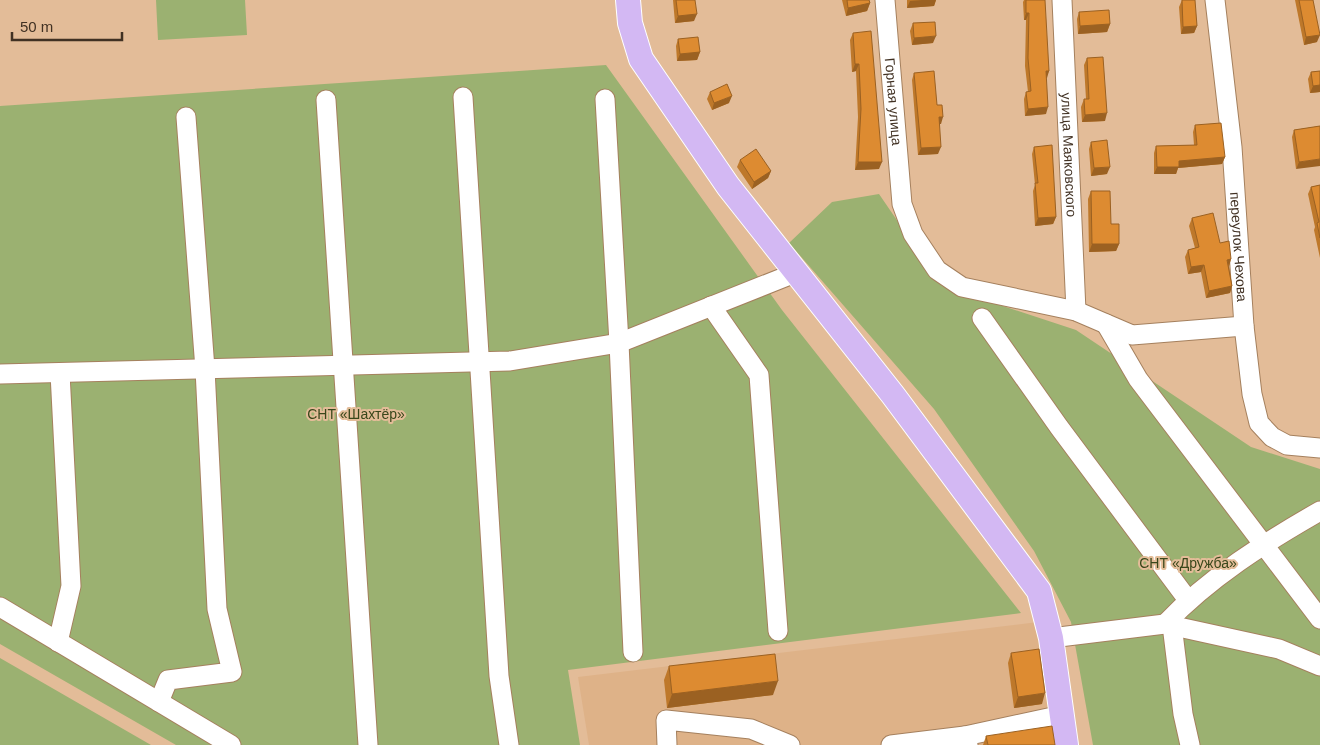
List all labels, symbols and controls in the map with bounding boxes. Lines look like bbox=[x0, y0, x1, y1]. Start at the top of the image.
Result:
scale bar bbox=[12, 10, 122, 42]
text: 50 m bbox=[20, 18, 53, 35]
street label: Горная улица bbox=[882, 57, 905, 146]
street label: улица Маяковского bbox=[1058, 92, 1080, 218]
street label: переулок Чехова bbox=[1227, 191, 1250, 303]
park label: СНТ «Шахтёр» bbox=[307, 406, 405, 422]
park label: СНТ «Дружба» bbox=[1139, 555, 1237, 571]

